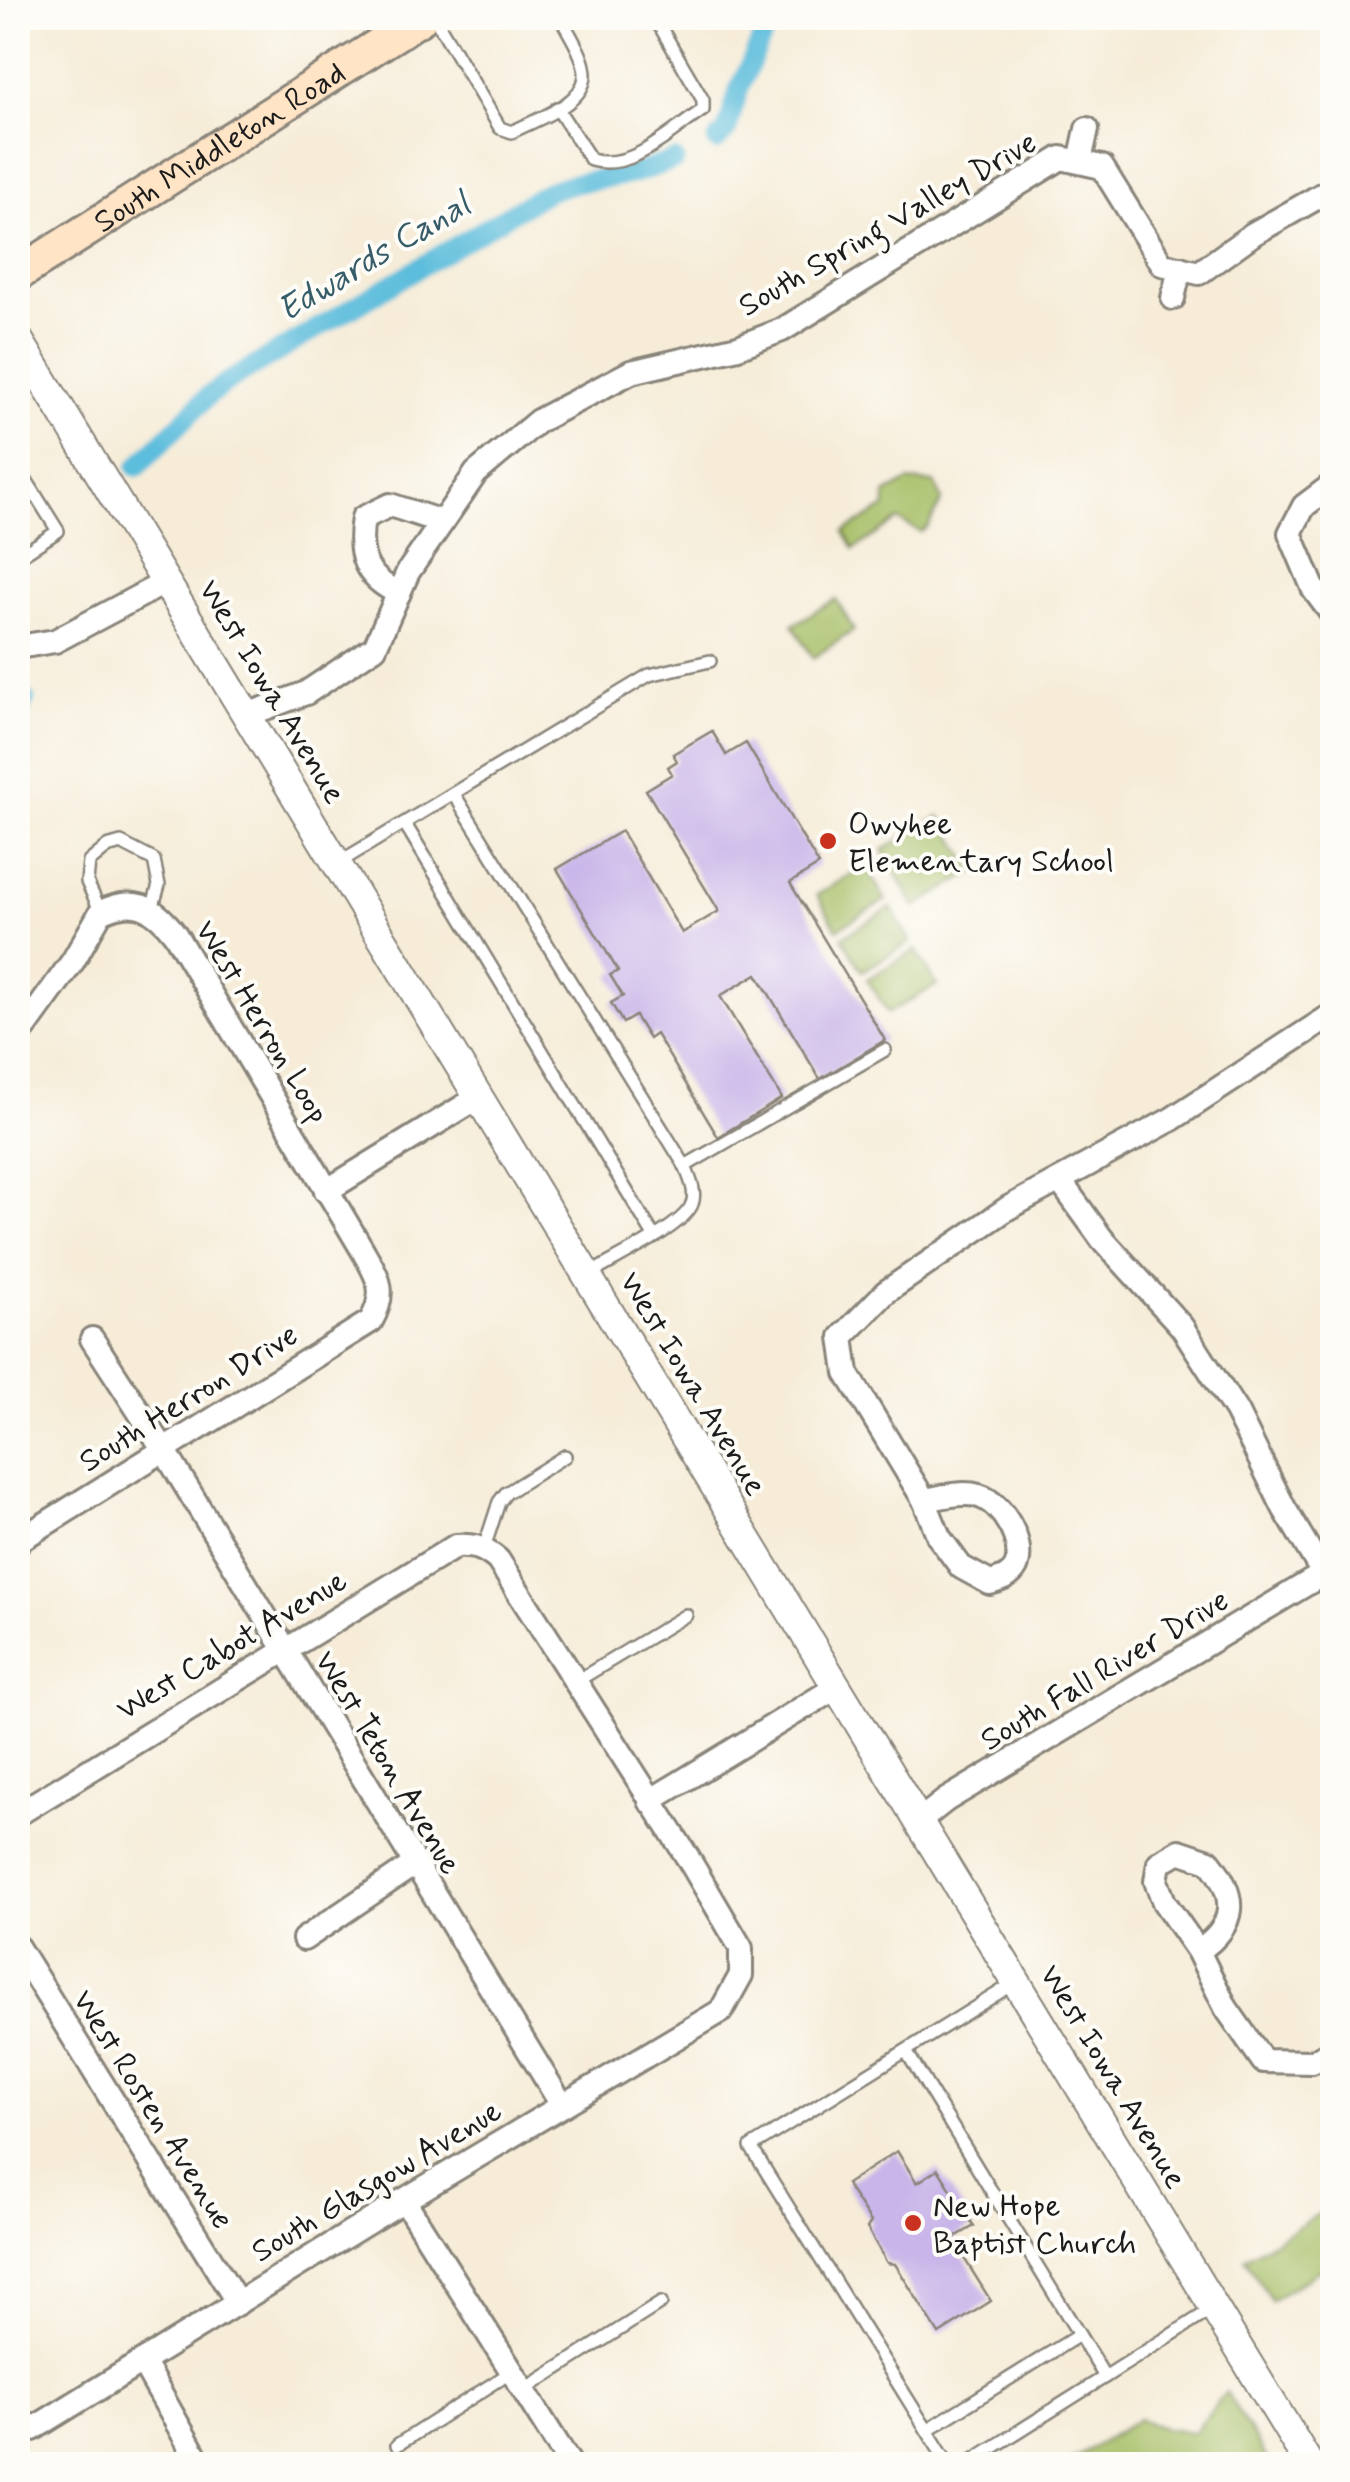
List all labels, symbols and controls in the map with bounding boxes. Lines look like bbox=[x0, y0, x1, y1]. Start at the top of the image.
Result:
street label: South Middleton Road bbox=[86, 53, 354, 244]
street label: South Spring Valley Drive bbox=[731, 122, 1046, 330]
water label: Edwards Canal bbox=[269, 180, 482, 333]
street label: West Iowa Avenue bbox=[188, 572, 355, 812]
place label: Owyhee Elementary School bbox=[848, 804, 1114, 883]
marker: Owyhee Elementary School bbox=[817, 830, 839, 852]
street label: West Herron Loop bbox=[184, 913, 338, 1131]
street label: West Iowa Avenue bbox=[609, 1264, 776, 1504]
street label: South Herron Drive bbox=[72, 1314, 306, 1483]
street label: West Cabot Avenue bbox=[109, 1560, 355, 1731]
street label: South Fall River Drive bbox=[973, 1580, 1237, 1762]
street label: West Teton Avenue bbox=[304, 1643, 471, 1883]
street label: West Iowa Avenue bbox=[1029, 1957, 1196, 2197]
street label: West Rosten Avenue bbox=[62, 1982, 243, 2238]
street label: South Glasgow Avenue bbox=[244, 2090, 510, 2273]
place label: New Hope Baptist Church bbox=[933, 2186, 1136, 2265]
marker: New Hope Baptist Church bbox=[902, 2212, 924, 2234]

